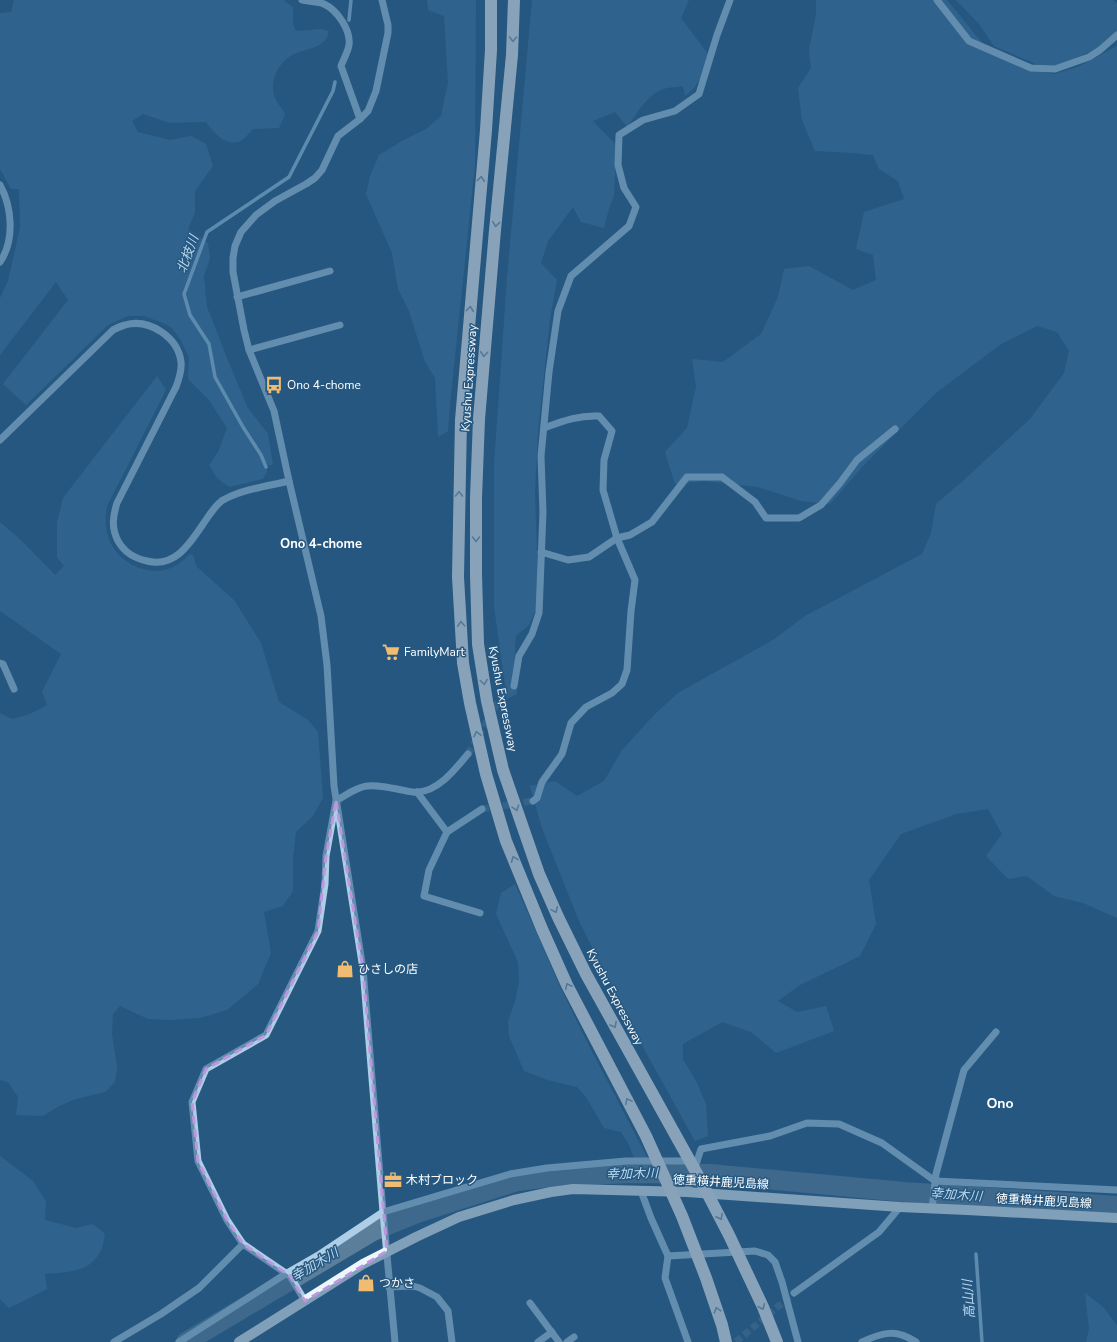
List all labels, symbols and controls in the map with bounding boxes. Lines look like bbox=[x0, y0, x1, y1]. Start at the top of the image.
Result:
one-way arrow bbox=[509, 36, 517, 42]
one-way arrow bbox=[477, 176, 486, 182]
one-way arrow bbox=[491, 221, 500, 227]
water label: 北枝川 bbox=[173, 231, 204, 275]
one-way arrow bbox=[466, 306, 475, 312]
street label: Kyushu Expressway bbox=[457, 323, 481, 432]
one-way arrow bbox=[480, 351, 489, 357]
bus stop icon: Ono 4-chome bbox=[264, 375, 284, 395]
place label: Ono 4-chome bbox=[287, 377, 361, 393]
one-way arrow bbox=[455, 491, 463, 497]
district label: Ono 4-chome bbox=[280, 535, 362, 553]
one-way arrow bbox=[472, 536, 480, 542]
one-way arrow bbox=[456, 621, 465, 627]
supermarket icon: FamilyMart bbox=[381, 642, 401, 662]
place label: FamilyMart bbox=[404, 644, 466, 660]
street label: Kyushu Expressway bbox=[485, 645, 521, 754]
one-way arrow bbox=[479, 679, 488, 685]
one-way arrow bbox=[474, 731, 482, 738]
one-way arrow bbox=[511, 804, 519, 811]
one-way arrow bbox=[510, 856, 518, 863]
one-way arrow bbox=[550, 906, 558, 913]
street label: Kyushu Expressway bbox=[583, 946, 648, 1049]
shop icon: ひさしの店 bbox=[335, 959, 355, 979]
place label: ひさしの店 bbox=[358, 961, 418, 977]
one-way arrow bbox=[565, 983, 573, 990]
one-way arrow bbox=[609, 1021, 617, 1029]
district label: Ono bbox=[986, 1094, 1014, 1113]
one-way arrow bbox=[625, 1098, 633, 1105]
water label: 幸加木川 bbox=[606, 1165, 660, 1183]
office icon: 木村ブロック bbox=[383, 1170, 403, 1190]
street label: 徳重横井鹿児島線 bbox=[673, 1171, 769, 1193]
place label: 木村ブロック bbox=[406, 1172, 478, 1188]
water label: 幸加木川 bbox=[929, 1184, 985, 1206]
street label: 徳重横井鹿児島線 bbox=[996, 1190, 1092, 1212]
one-way arrow bbox=[715, 1213, 723, 1220]
water label: 幸加木川 bbox=[288, 1243, 344, 1286]
shop icon: つかさ bbox=[356, 1273, 376, 1293]
place label: つかさ bbox=[379, 1275, 415, 1291]
water label: 高山川 bbox=[959, 1277, 979, 1319]
one-way arrow bbox=[758, 1303, 766, 1310]
one-way arrow bbox=[713, 1306, 722, 1313]

